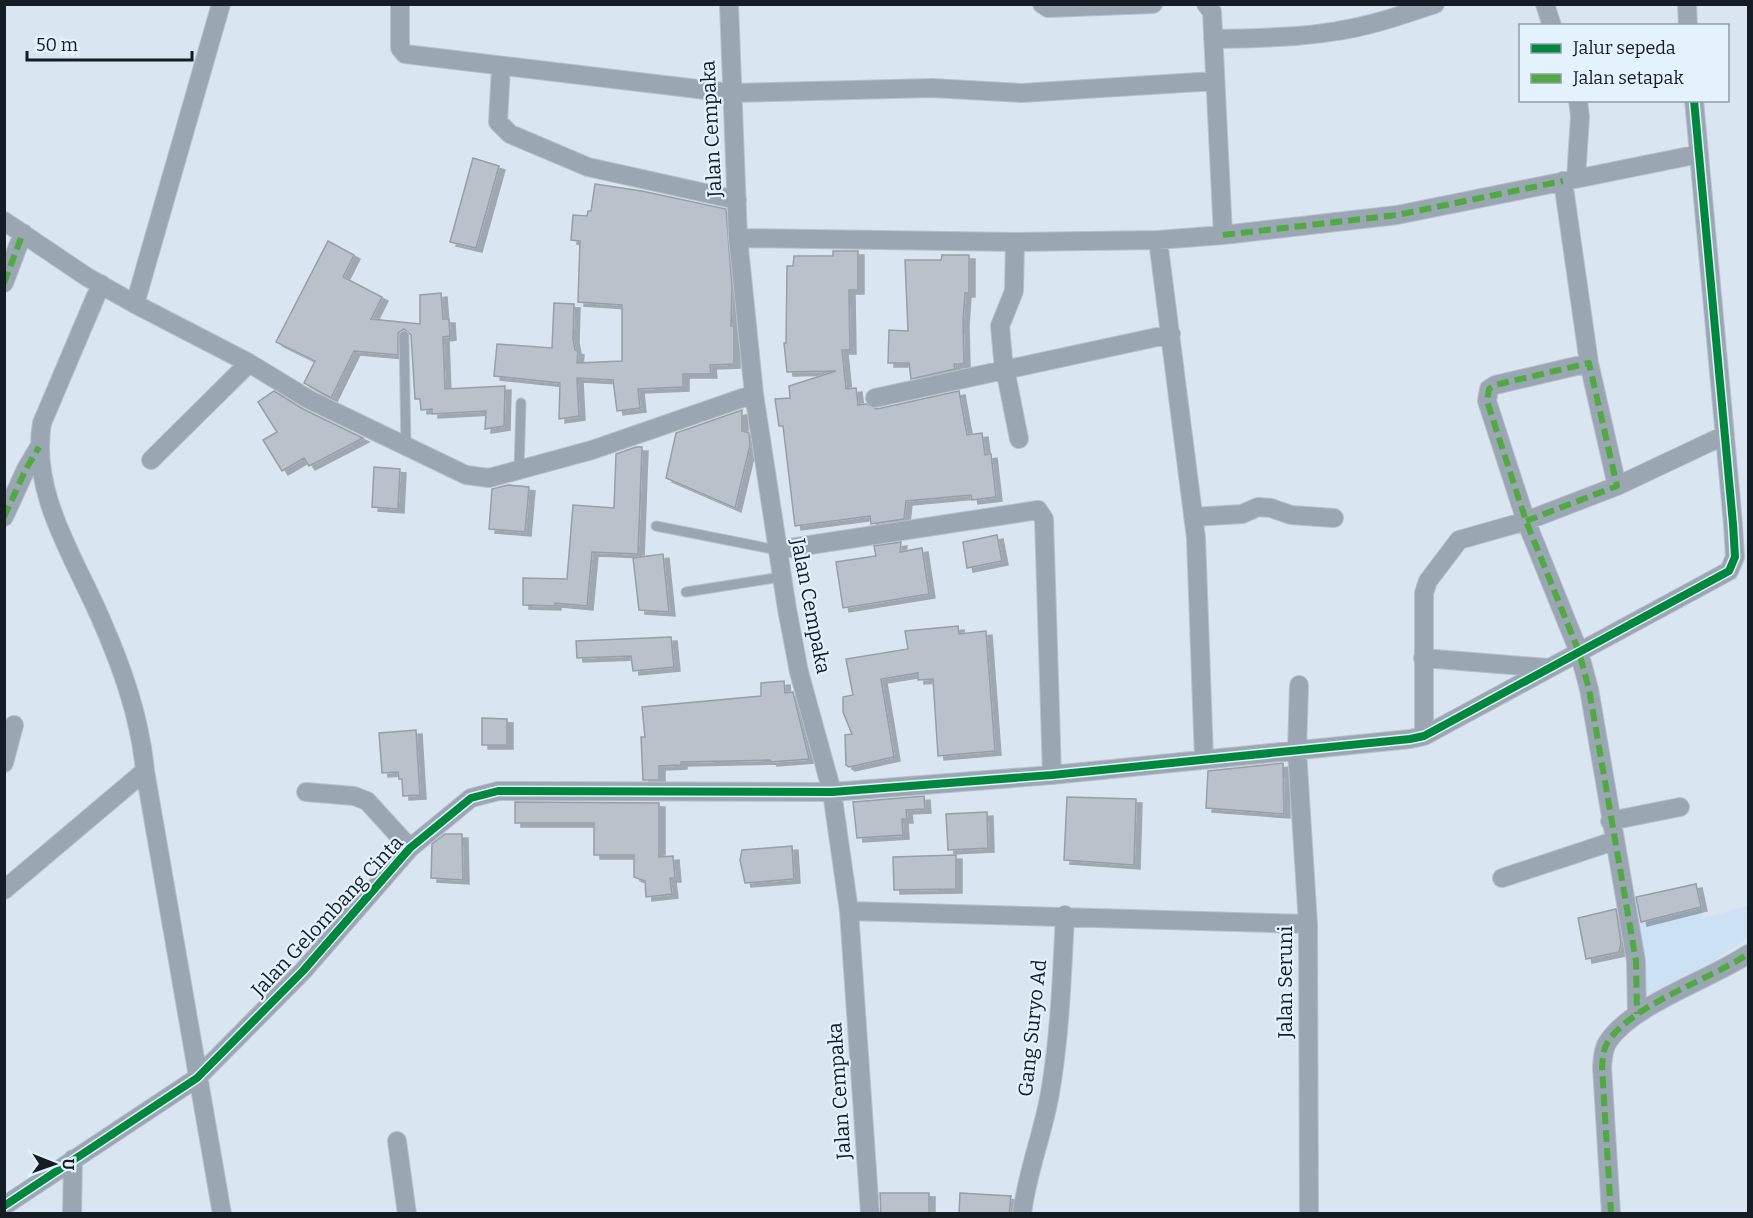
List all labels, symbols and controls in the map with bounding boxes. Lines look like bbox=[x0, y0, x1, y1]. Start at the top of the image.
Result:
scale bar bbox=[27, 24, 192, 62]
legend bbox=[1519, 24, 1729, 102]
text: 50 m bbox=[36, 34, 78, 56]
text: Jalur sepeda bbox=[1572, 37, 1676, 59]
street label: Jalan Cempaka bbox=[695, 60, 727, 199]
text: Jalan setapak bbox=[1572, 67, 1684, 89]
street label: Jalan Cempaka bbox=[786, 535, 836, 676]
street label: Jalan Gelombang Cinta bbox=[245, 830, 408, 1002]
street label: Jalan Seruni bbox=[1273, 926, 1297, 1039]
street label: Gang Suryo Ad bbox=[1013, 958, 1051, 1098]
street label: Jalan Cempaka bbox=[822, 1022, 856, 1161]
north arrow bbox=[24, 1134, 84, 1194]
text: U bbox=[59, 1158, 78, 1170]

